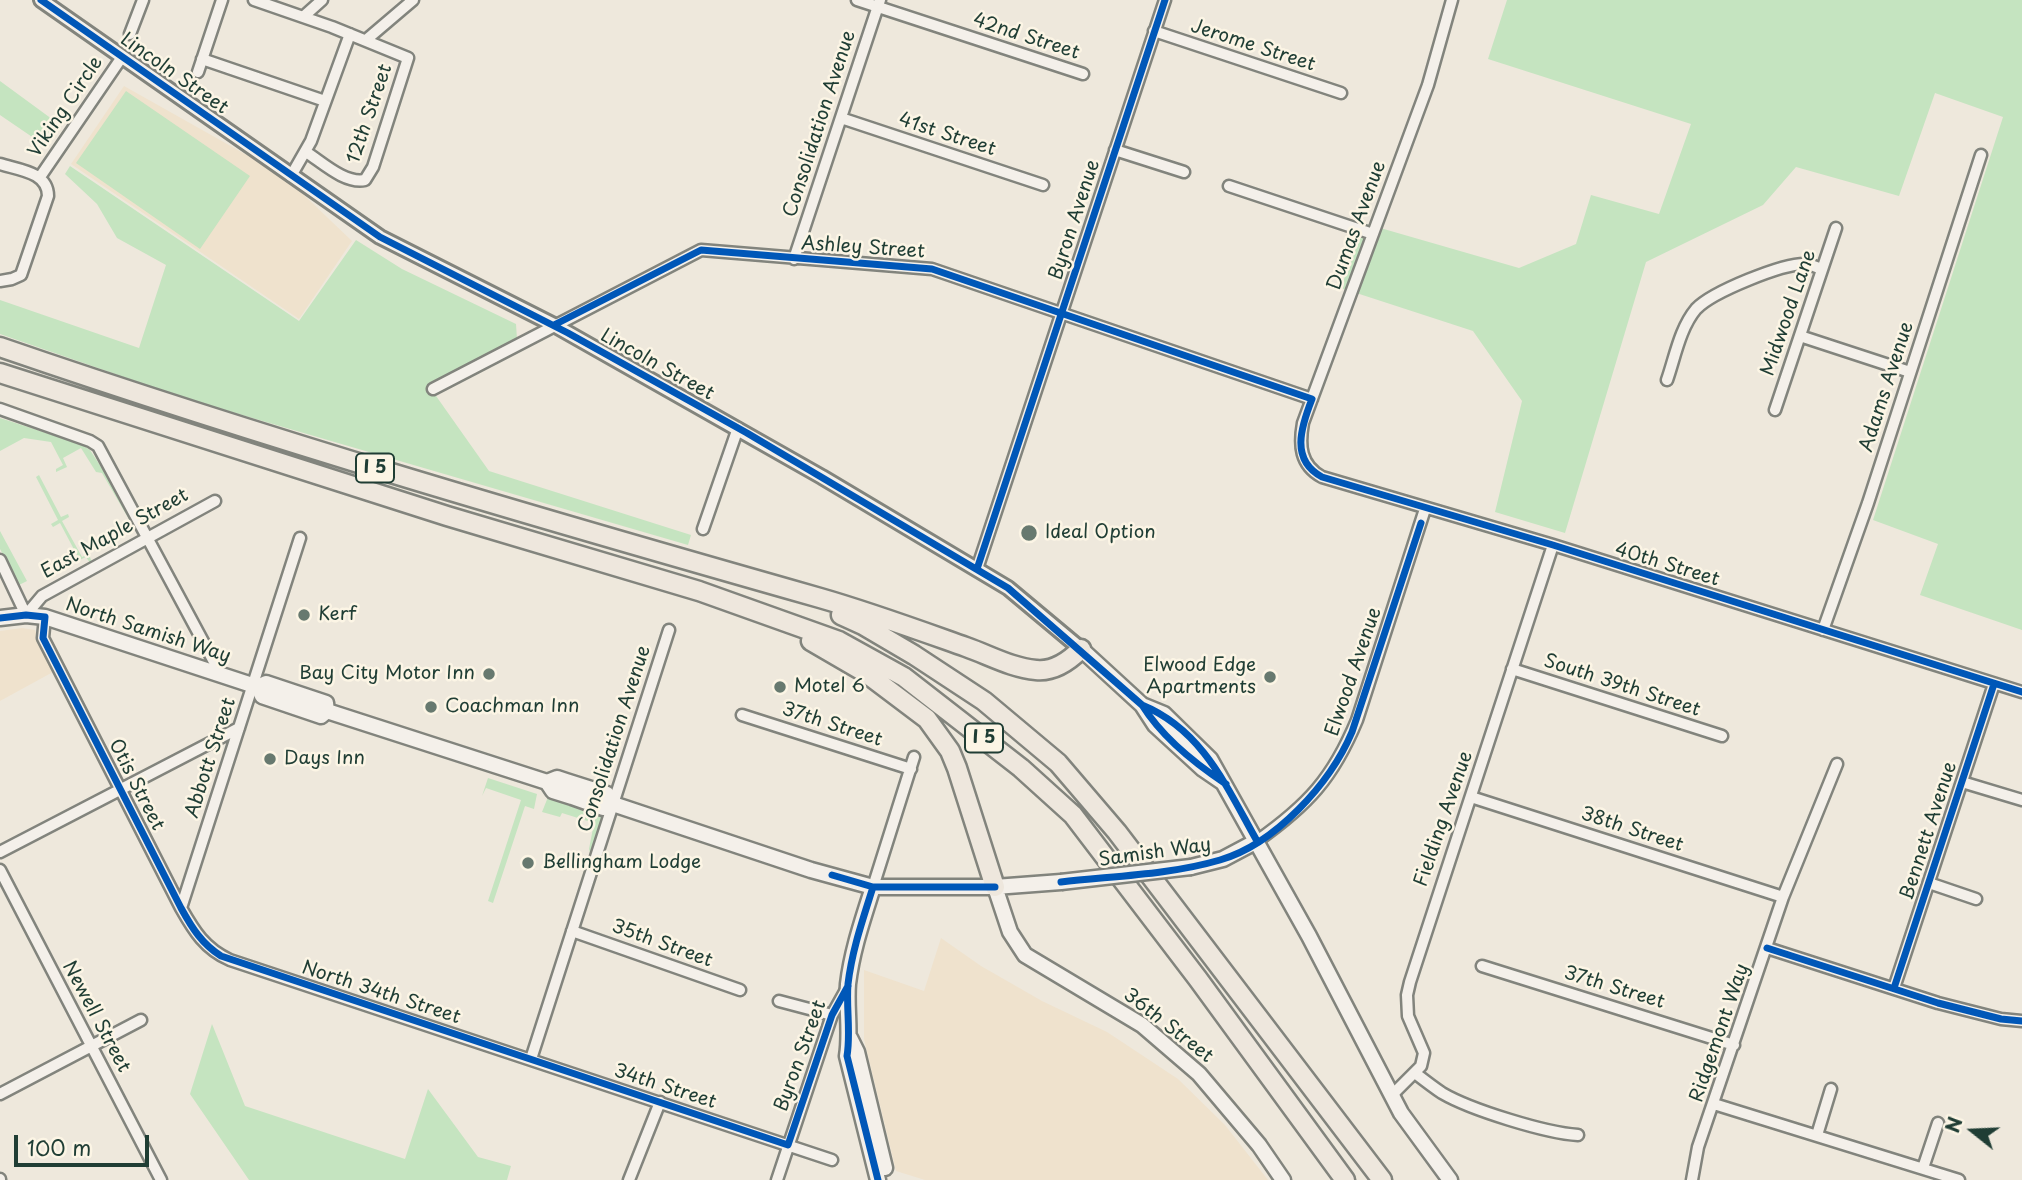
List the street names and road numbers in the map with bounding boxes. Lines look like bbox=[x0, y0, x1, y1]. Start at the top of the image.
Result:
street label: 42nd Street bbox=[970, 9, 1082, 65]
street label: Jerome Street bbox=[1188, 15, 1318, 77]
street label: Lincoln Street bbox=[116, 28, 232, 120]
street label: Consolidation Avenue bbox=[779, 28, 861, 220]
street label: Viking Circle bbox=[24, 52, 108, 162]
street label: 12th Street bbox=[342, 61, 398, 167]
street label: 41st Street bbox=[895, 109, 999, 161]
street label: Byron Avenue bbox=[1045, 157, 1105, 283]
street label: Dumas Avenue bbox=[1323, 158, 1391, 294]
street label: Ashley Street bbox=[800, 232, 926, 264]
street label: Midwood Lane bbox=[1757, 247, 1821, 379]
street label: Adams Avenue bbox=[1855, 319, 1919, 455]
street label: Lincoln Street bbox=[596, 324, 718, 406]
road number: I 5 bbox=[356, 454, 394, 482]
street label: East Maple Street bbox=[37, 484, 193, 584]
street label: 40th Street bbox=[1612, 538, 1722, 592]
street label: North Samish Way bbox=[62, 594, 234, 668]
street label: Elwood Avenue bbox=[1321, 605, 1387, 739]
street label: Consolidation Avenue bbox=[574, 643, 656, 835]
street label: South 39th Street bbox=[1541, 650, 1703, 722]
street label: Abbott Street bbox=[181, 695, 241, 821]
street label: 37th Street bbox=[779, 698, 885, 752]
road number: I 5 bbox=[965, 724, 1003, 752]
street label: Otis Street bbox=[103, 735, 169, 835]
street label: Fielding Avenue bbox=[1410, 748, 1478, 890]
street label: Bennett Avenue bbox=[1896, 759, 1962, 903]
street label: 38th Street bbox=[1578, 803, 1686, 857]
street label: Samish Way bbox=[1097, 834, 1213, 872]
street label: 35th Street bbox=[608, 915, 716, 973]
street label: Newell Street bbox=[57, 957, 135, 1077]
street label: North 34th Street bbox=[299, 957, 463, 1029]
street label: Ridgemont Way bbox=[1686, 961, 1754, 1105]
street label: 37th Street bbox=[1561, 962, 1667, 1014]
street label: 36th Street bbox=[1119, 984, 1217, 1068]
street label: Byron Street bbox=[770, 997, 832, 1115]
street label: 34th Street bbox=[611, 1060, 719, 1114]

